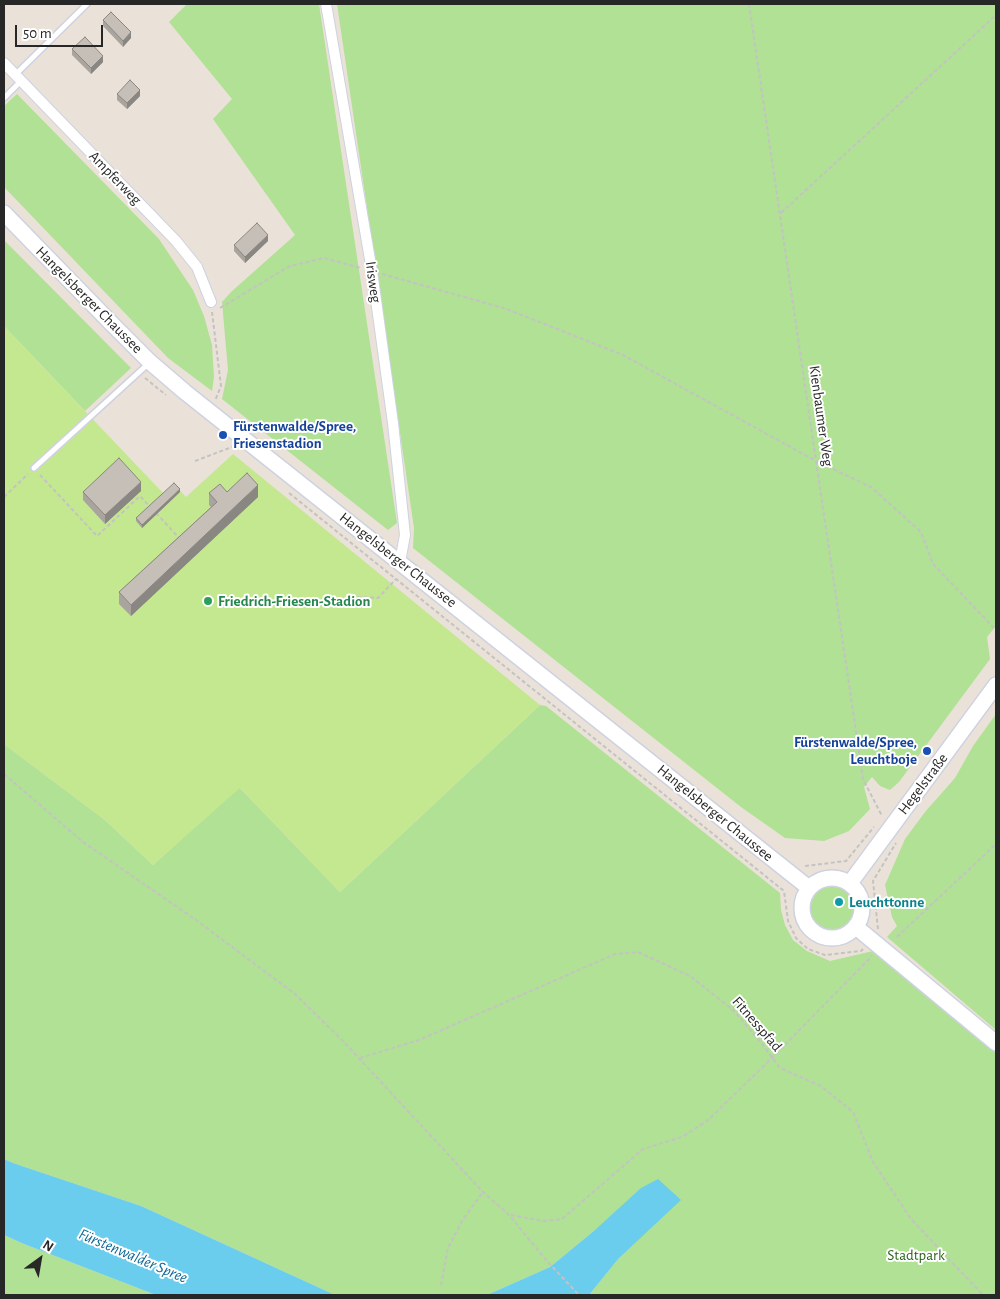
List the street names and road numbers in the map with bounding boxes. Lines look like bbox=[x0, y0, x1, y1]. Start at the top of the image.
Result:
street label: Ampferweg bbox=[85, 147, 145, 209]
street label: Hangelsberger Chaussee bbox=[32, 243, 146, 357]
street label: Irisweg bbox=[361, 260, 385, 304]
street label: Kienbaumer Weg bbox=[805, 364, 837, 468]
street label: Hangelsberger Chaussee bbox=[336, 509, 460, 611]
street label: Hegelstraße bbox=[894, 750, 952, 818]
street label: Hangelsberger Chaussee bbox=[653, 761, 777, 865]
street label: Fitnesspfad bbox=[728, 993, 786, 1055]

